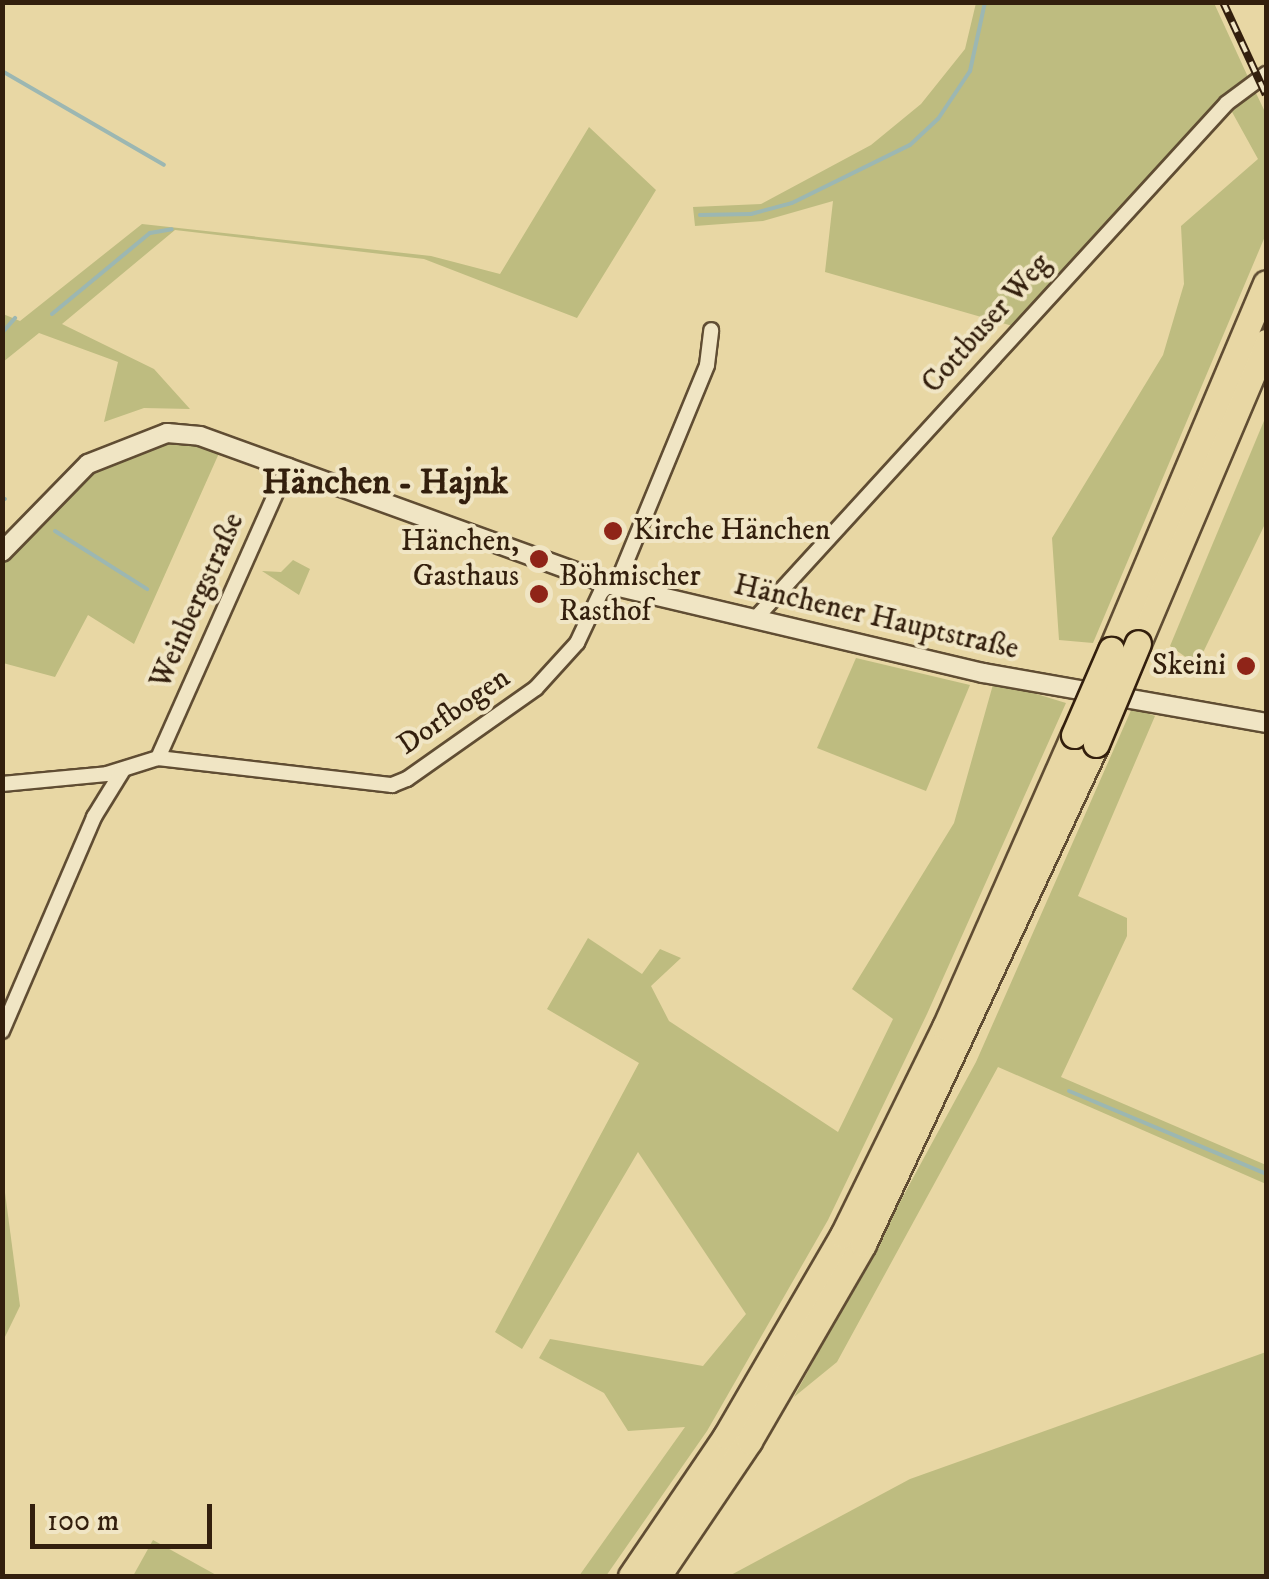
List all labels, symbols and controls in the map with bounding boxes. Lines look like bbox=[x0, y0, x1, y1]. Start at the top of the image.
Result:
street label: Cottbuser Weg bbox=[915, 247, 1059, 401]
district label: Hänchen - Hajnk bbox=[262, 462, 508, 504]
street label: Weinbergstraße bbox=[143, 508, 253, 694]
place label: Kirche Hänchen bbox=[633, 513, 830, 549]
marker: Kirche Hänchen bbox=[602, 520, 624, 542]
place label: Hänchen, Gasthaus bbox=[401, 524, 519, 594]
marker: Hänchen, Gasthaus bbox=[528, 548, 550, 570]
place label: Böhmischer Rasthof bbox=[559, 559, 701, 630]
street label: Hänchener Hauptstraße bbox=[730, 568, 1022, 668]
marker: Böhmischer Rasthof bbox=[528, 583, 550, 605]
place label: Skeini bbox=[1152, 648, 1226, 684]
marker: Skeini bbox=[1235, 655, 1257, 677]
street label: Dorfbogen bbox=[391, 660, 517, 764]
scale bar bbox=[35, 1484, 218, 1546]
text: 100 m bbox=[47, 1503, 119, 1540]

